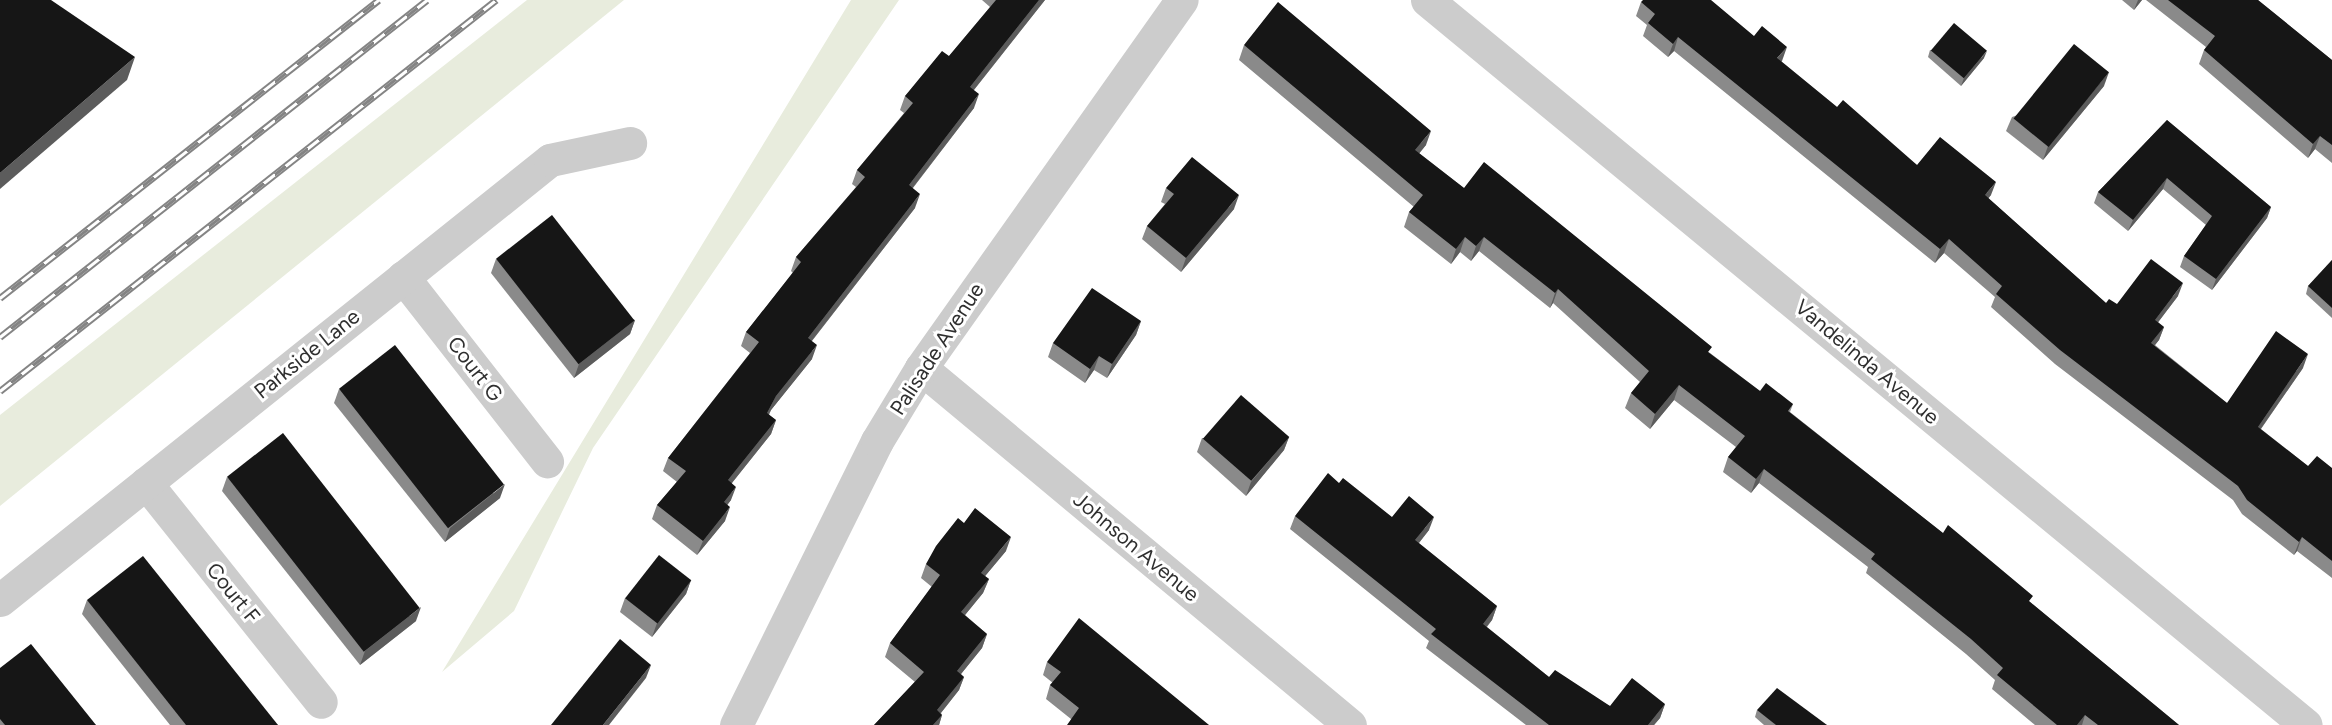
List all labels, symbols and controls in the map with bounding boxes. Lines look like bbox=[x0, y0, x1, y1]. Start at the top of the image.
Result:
street label: Palisade Avenue bbox=[885, 278, 989, 420]
street label: Vandelinda Avenue bbox=[1790, 294, 1944, 430]
street label: Parkside Lane bbox=[249, 304, 365, 404]
street label: Court G bbox=[442, 332, 508, 406]
street label: Johnson Avenue bbox=[1068, 487, 1204, 607]
street label: Court F bbox=[201, 558, 265, 628]

